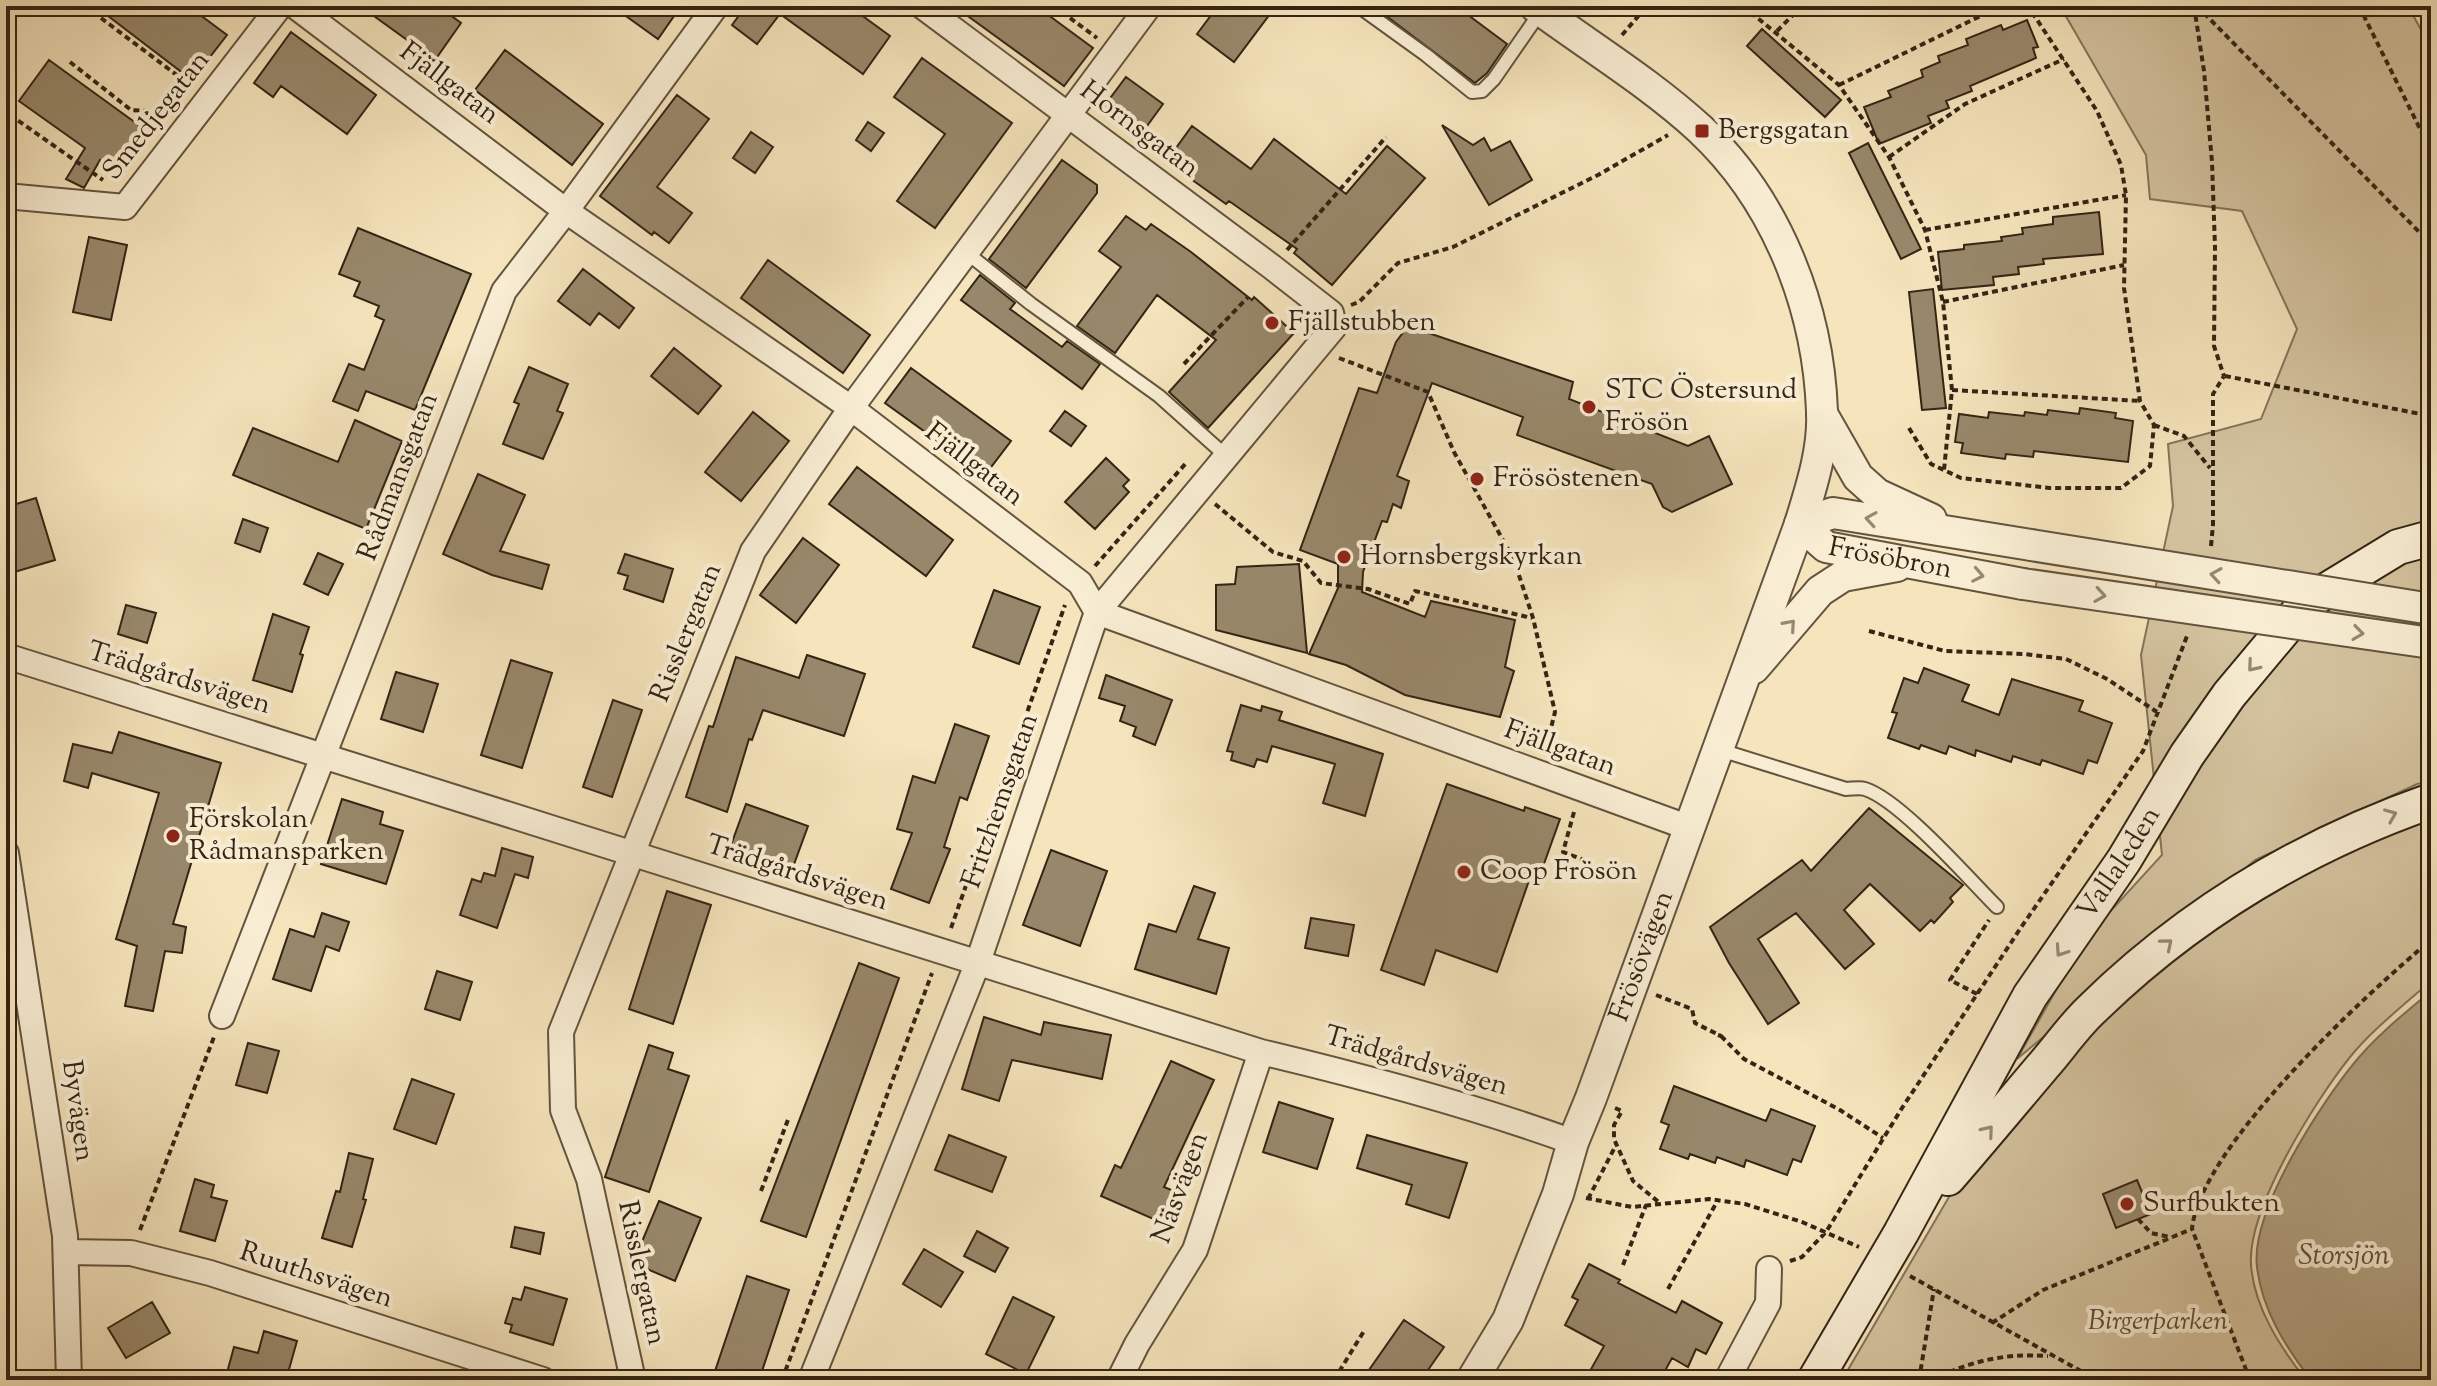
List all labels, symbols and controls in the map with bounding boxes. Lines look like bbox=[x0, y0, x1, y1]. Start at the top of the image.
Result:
street label: Fjällgatan bbox=[390, 33, 508, 135]
street label: Smedjegatan bbox=[94, 43, 220, 189]
street label: Hornsgatan bbox=[1071, 72, 1207, 188]
place label: Bergsgatan bbox=[1718, 111, 1849, 151]
marker: Bergsgatan bbox=[1693, 122, 1711, 140]
place label: Fjällstubben bbox=[1288, 303, 1436, 343]
marker: Fjällstubben bbox=[1263, 314, 1281, 332]
place label: STC Östersund Frösön bbox=[1605, 371, 1797, 443]
street label: Rådmansgatan bbox=[349, 387, 449, 567]
marker: STC Östersund Frösön bbox=[1580, 398, 1598, 416]
street label: Fjällgatan bbox=[916, 413, 1032, 517]
place label: Frösöstenen bbox=[1493, 459, 1640, 499]
marker: Frösöstenen bbox=[1468, 470, 1486, 488]
one-way arrow bbox=[1864, 511, 1878, 528]
street label: Frösöbron bbox=[1825, 528, 1955, 590]
place label: Hornsbergskyrkan bbox=[1360, 537, 1583, 577]
marker: Hornsbergskyrkan bbox=[1335, 548, 1353, 566]
street label: Risslergatan bbox=[641, 558, 733, 708]
one-way arrow bbox=[1972, 566, 1985, 583]
one-way arrow bbox=[2209, 567, 2223, 584]
one-way arrow bbox=[2093, 586, 2107, 603]
one-way arrow bbox=[1780, 620, 1795, 634]
one-way arrow bbox=[2351, 624, 2364, 641]
street label: Trädgårdsvägen bbox=[83, 632, 275, 726]
one-way arrow bbox=[2248, 657, 2263, 672]
street label: Fritzhemsgatan bbox=[952, 708, 1050, 894]
street label: Fjällgatan bbox=[1498, 710, 1622, 788]
street label: Vallaleden bbox=[2068, 799, 2171, 929]
place label: Förskolan Rådmansparken bbox=[189, 800, 384, 872]
one-way arrow bbox=[2383, 808, 2397, 825]
street label: Trädgårdsvägen bbox=[701, 826, 893, 922]
marker: Förskolan Rådmansparken bbox=[164, 827, 182, 845]
place label: Coop Frösön bbox=[1480, 852, 1637, 892]
marker: Coop Frösön bbox=[1455, 863, 1473, 881]
street label: Frösövägen bbox=[1600, 885, 1685, 1027]
one-way arrow bbox=[2158, 939, 2172, 954]
one-way arrow bbox=[2056, 943, 2071, 957]
street label: Trädgårdsvägen bbox=[1319, 1017, 1513, 1107]
street label: Byvägen bbox=[50, 1058, 104, 1164]
street label: Näsvägen bbox=[1142, 1126, 1220, 1250]
one-way arrow bbox=[1978, 1126, 1993, 1140]
place label: Surfbukten bbox=[2143, 1184, 2280, 1224]
marker: Surfbukten bbox=[2118, 1195, 2136, 1213]
street label: Risslergatan bbox=[606, 1197, 676, 1349]
street label: Ruuthsvägen bbox=[234, 1232, 398, 1320]
water label: Storsjön bbox=[2298, 1235, 2390, 1278]
park label: Birgerparken bbox=[2088, 1302, 2228, 1342]

